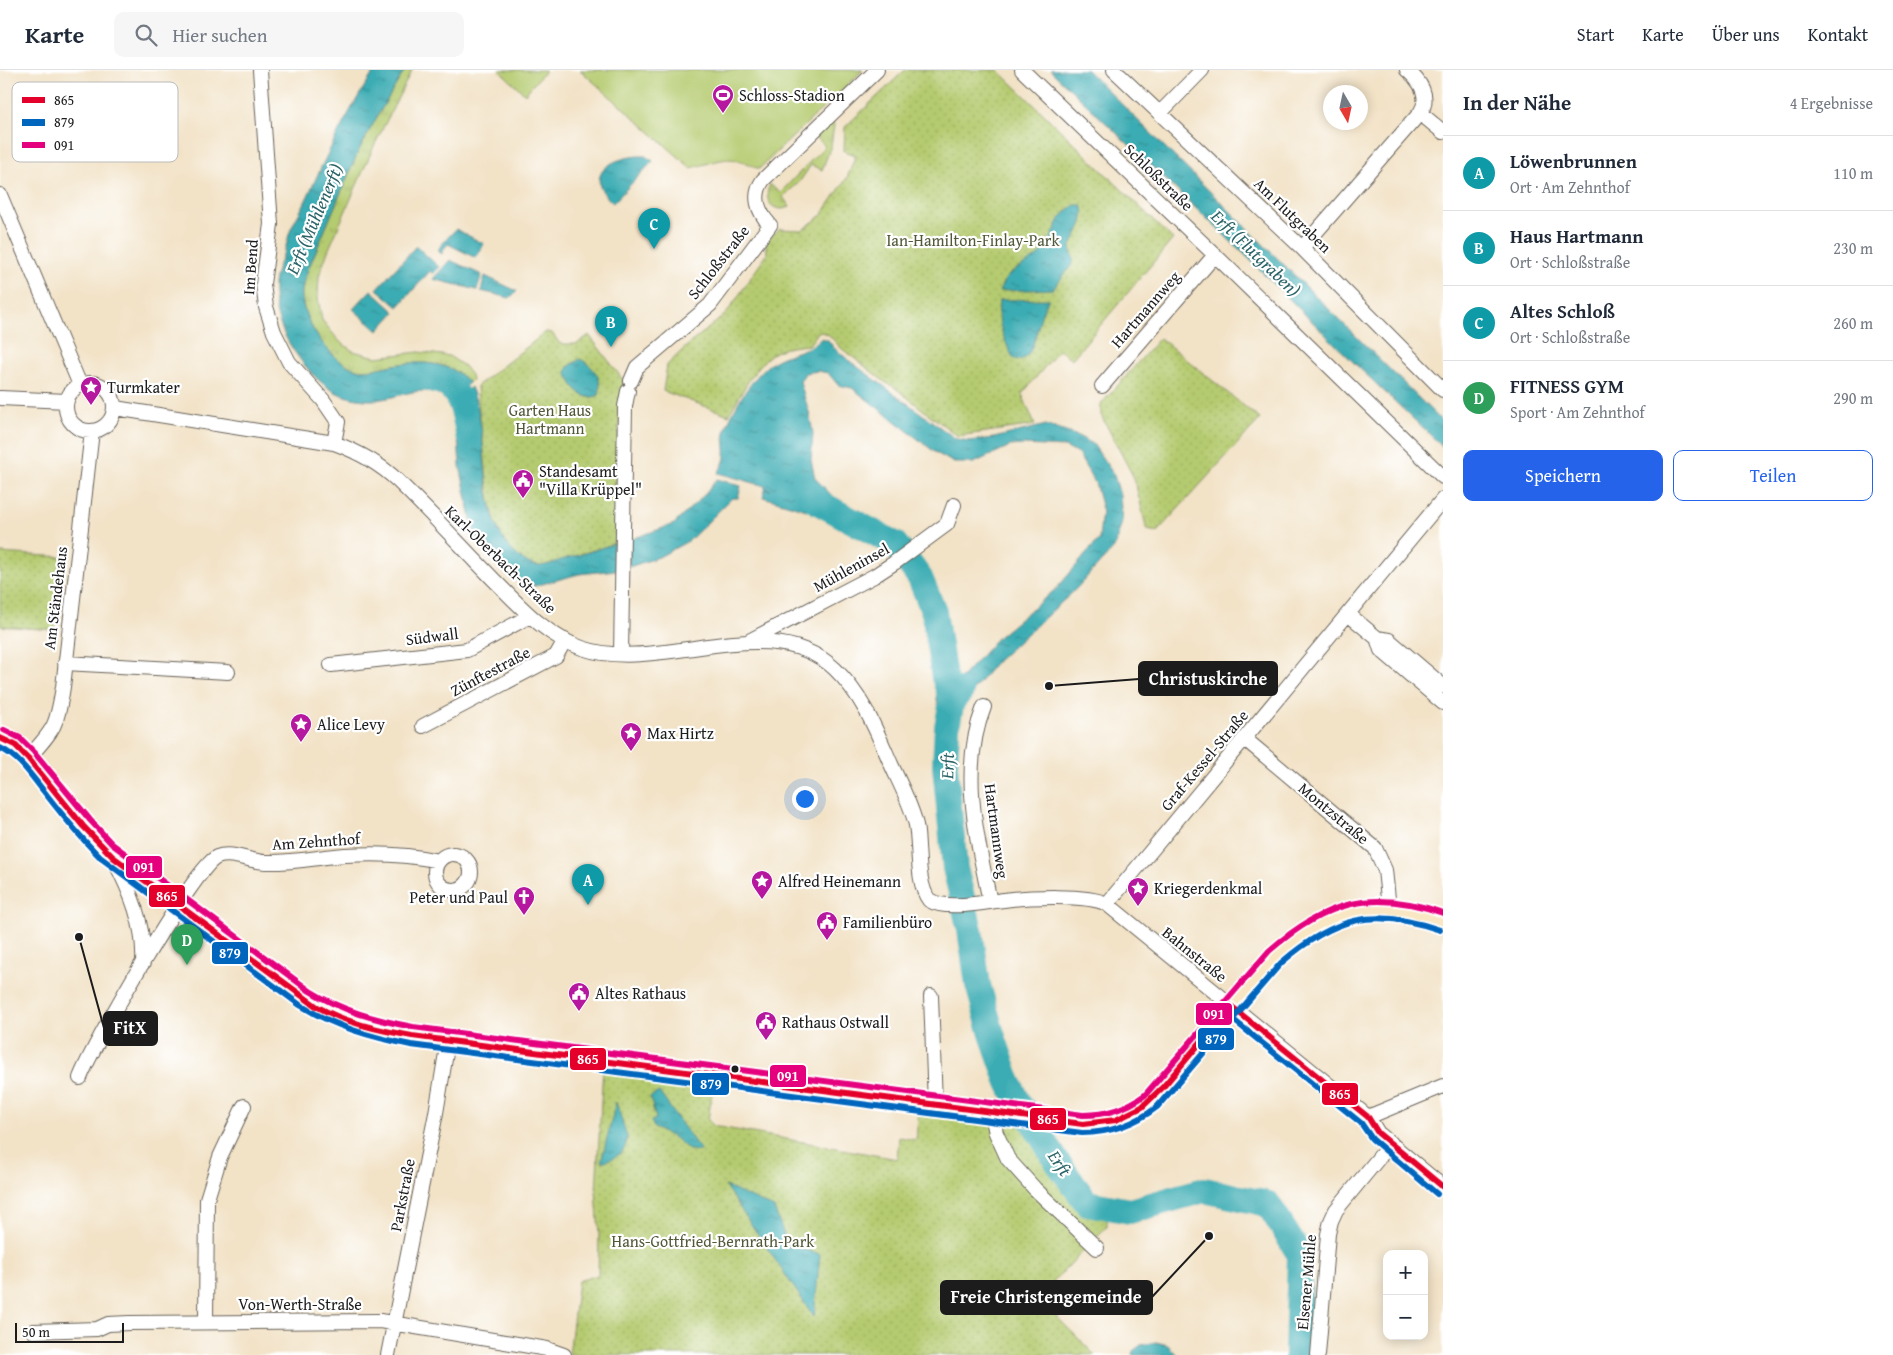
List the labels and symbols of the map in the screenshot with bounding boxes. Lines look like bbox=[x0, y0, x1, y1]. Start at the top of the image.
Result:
legend bbox=[12, 82, 178, 162]
sports icon: Schloss-Stadion bbox=[711, 83, 735, 114]
place label: Schloss-Stadion bbox=[739, 83, 845, 107]
north arrow bbox=[1323, 85, 1368, 130]
text: 865 bbox=[54, 90, 74, 110]
text: 879 bbox=[54, 112, 74, 132]
text: 091 bbox=[54, 135, 74, 155]
street label: Schloßstraße bbox=[1119, 138, 1199, 216]
water label: Erft (Mühlenerft) bbox=[278, 159, 349, 280]
street label: Am Flutgraben bbox=[1249, 172, 1337, 258]
water label: Erft (Flutgraben) bbox=[1204, 202, 1307, 303]
pin: C bbox=[638, 208, 670, 249]
street label: Schloßstraße bbox=[681, 220, 755, 304]
park label: Ian-Hamilton-Finlay-Park bbox=[886, 228, 1060, 252]
street label: Im Bend bbox=[236, 238, 264, 296]
street label: Hartmannweg bbox=[1105, 265, 1185, 353]
pin: B bbox=[595, 306, 627, 347]
place icon: Turmkater bbox=[79, 375, 103, 406]
place label: Turmkater bbox=[107, 375, 180, 399]
park label: Garten Haus Hartmann bbox=[509, 398, 591, 440]
place label: Standesamt "Villa Krüppel" bbox=[539, 459, 642, 501]
public building icon: Standesamt "Villa Krüppel" bbox=[511, 468, 535, 499]
street label: Karl-Oberbach-Straße bbox=[440, 499, 562, 619]
street label: Mühleninsel bbox=[809, 536, 894, 598]
street label: Am Ständehaus bbox=[37, 545, 73, 651]
street label: Südwall bbox=[404, 621, 460, 651]
street label: Zünftestraße bbox=[446, 640, 534, 702]
callout: Christuskirche bbox=[1139, 662, 1277, 695]
text: Christuskirche bbox=[1149, 665, 1267, 692]
street label: Graf-Kessel-Straße bbox=[1154, 704, 1254, 816]
place icon: Alice Levy bbox=[289, 712, 313, 743]
place label: Alice Levy bbox=[317, 712, 385, 736]
place icon: Max Hirtz bbox=[619, 721, 643, 752]
place label: Max Hirtz bbox=[647, 721, 714, 745]
water label: Erft bbox=[933, 752, 961, 780]
street label: Montzstraße bbox=[1293, 776, 1375, 850]
street label: Hartmannweg bbox=[978, 782, 1016, 880]
your location bbox=[792, 786, 818, 812]
street label: Am Zehnthof bbox=[271, 826, 363, 856]
line badge: 091 bbox=[125, 855, 163, 879]
text: 091 bbox=[133, 857, 155, 877]
pin: A bbox=[572, 864, 604, 905]
place icon: Alfred Heinemann bbox=[750, 869, 774, 900]
place label: Alfred Heinemann bbox=[778, 869, 901, 893]
place icon: Kriegerdenkmal bbox=[1126, 876, 1150, 907]
place label: Kriegerdenkmal bbox=[1154, 876, 1263, 900]
line badge: 865 bbox=[148, 884, 186, 908]
place label: Peter und Paul bbox=[410, 885, 509, 909]
church icon: Peter und Paul bbox=[512, 885, 536, 916]
text: 865 bbox=[156, 886, 178, 906]
public building icon: Familienbüro bbox=[815, 910, 839, 941]
place label: Familienbüro bbox=[843, 910, 932, 934]
street label: Bahnstraße bbox=[1157, 920, 1233, 988]
pin: D bbox=[171, 924, 203, 965]
line badge: 879 bbox=[211, 941, 249, 965]
text: 879 bbox=[219, 943, 241, 963]
public building icon: Altes Rathaus bbox=[567, 981, 591, 1012]
place label: Altes Rathaus bbox=[595, 981, 686, 1005]
line badge: 091 bbox=[1195, 1002, 1233, 1026]
text: 091 bbox=[1203, 1004, 1225, 1024]
public building icon: Rathaus Ostwall bbox=[754, 1010, 778, 1041]
place label: Rathaus Ostwall bbox=[782, 1010, 889, 1034]
callout: FitX bbox=[104, 1012, 157, 1045]
text: FitX bbox=[113, 1014, 147, 1041]
line badge: 879 bbox=[1197, 1027, 1235, 1051]
text: 879 bbox=[1205, 1029, 1227, 1049]
line badge: 865 bbox=[569, 1047, 607, 1071]
text: 865 bbox=[577, 1049, 599, 1069]
unlabelled marker bbox=[730, 1064, 740, 1074]
line badge: 091 bbox=[769, 1064, 807, 1088]
text: 091 bbox=[777, 1066, 799, 1086]
line badge: 879 bbox=[691, 1072, 730, 1096]
text: 879 bbox=[700, 1074, 722, 1094]
line badge: 865 bbox=[1321, 1082, 1359, 1106]
text: 865 bbox=[1329, 1084, 1351, 1104]
line badge: 865 bbox=[1029, 1107, 1067, 1131]
text: 865 bbox=[1037, 1109, 1059, 1129]
water label: Erft bbox=[1041, 1144, 1079, 1182]
street label: Parkstraße bbox=[383, 1156, 421, 1234]
park label: Hans-Gottfried-Bernrath-Park bbox=[612, 1229, 815, 1253]
street label: Elsener Mühle bbox=[1290, 1233, 1322, 1331]
callout: Freie Christengemeinde bbox=[941, 1281, 1152, 1314]
text: Freie Christengemeinde bbox=[950, 1283, 1142, 1310]
street label: Von-Werth-Straße bbox=[238, 1292, 362, 1316]
scale bar bbox=[15, 1320, 124, 1343]

